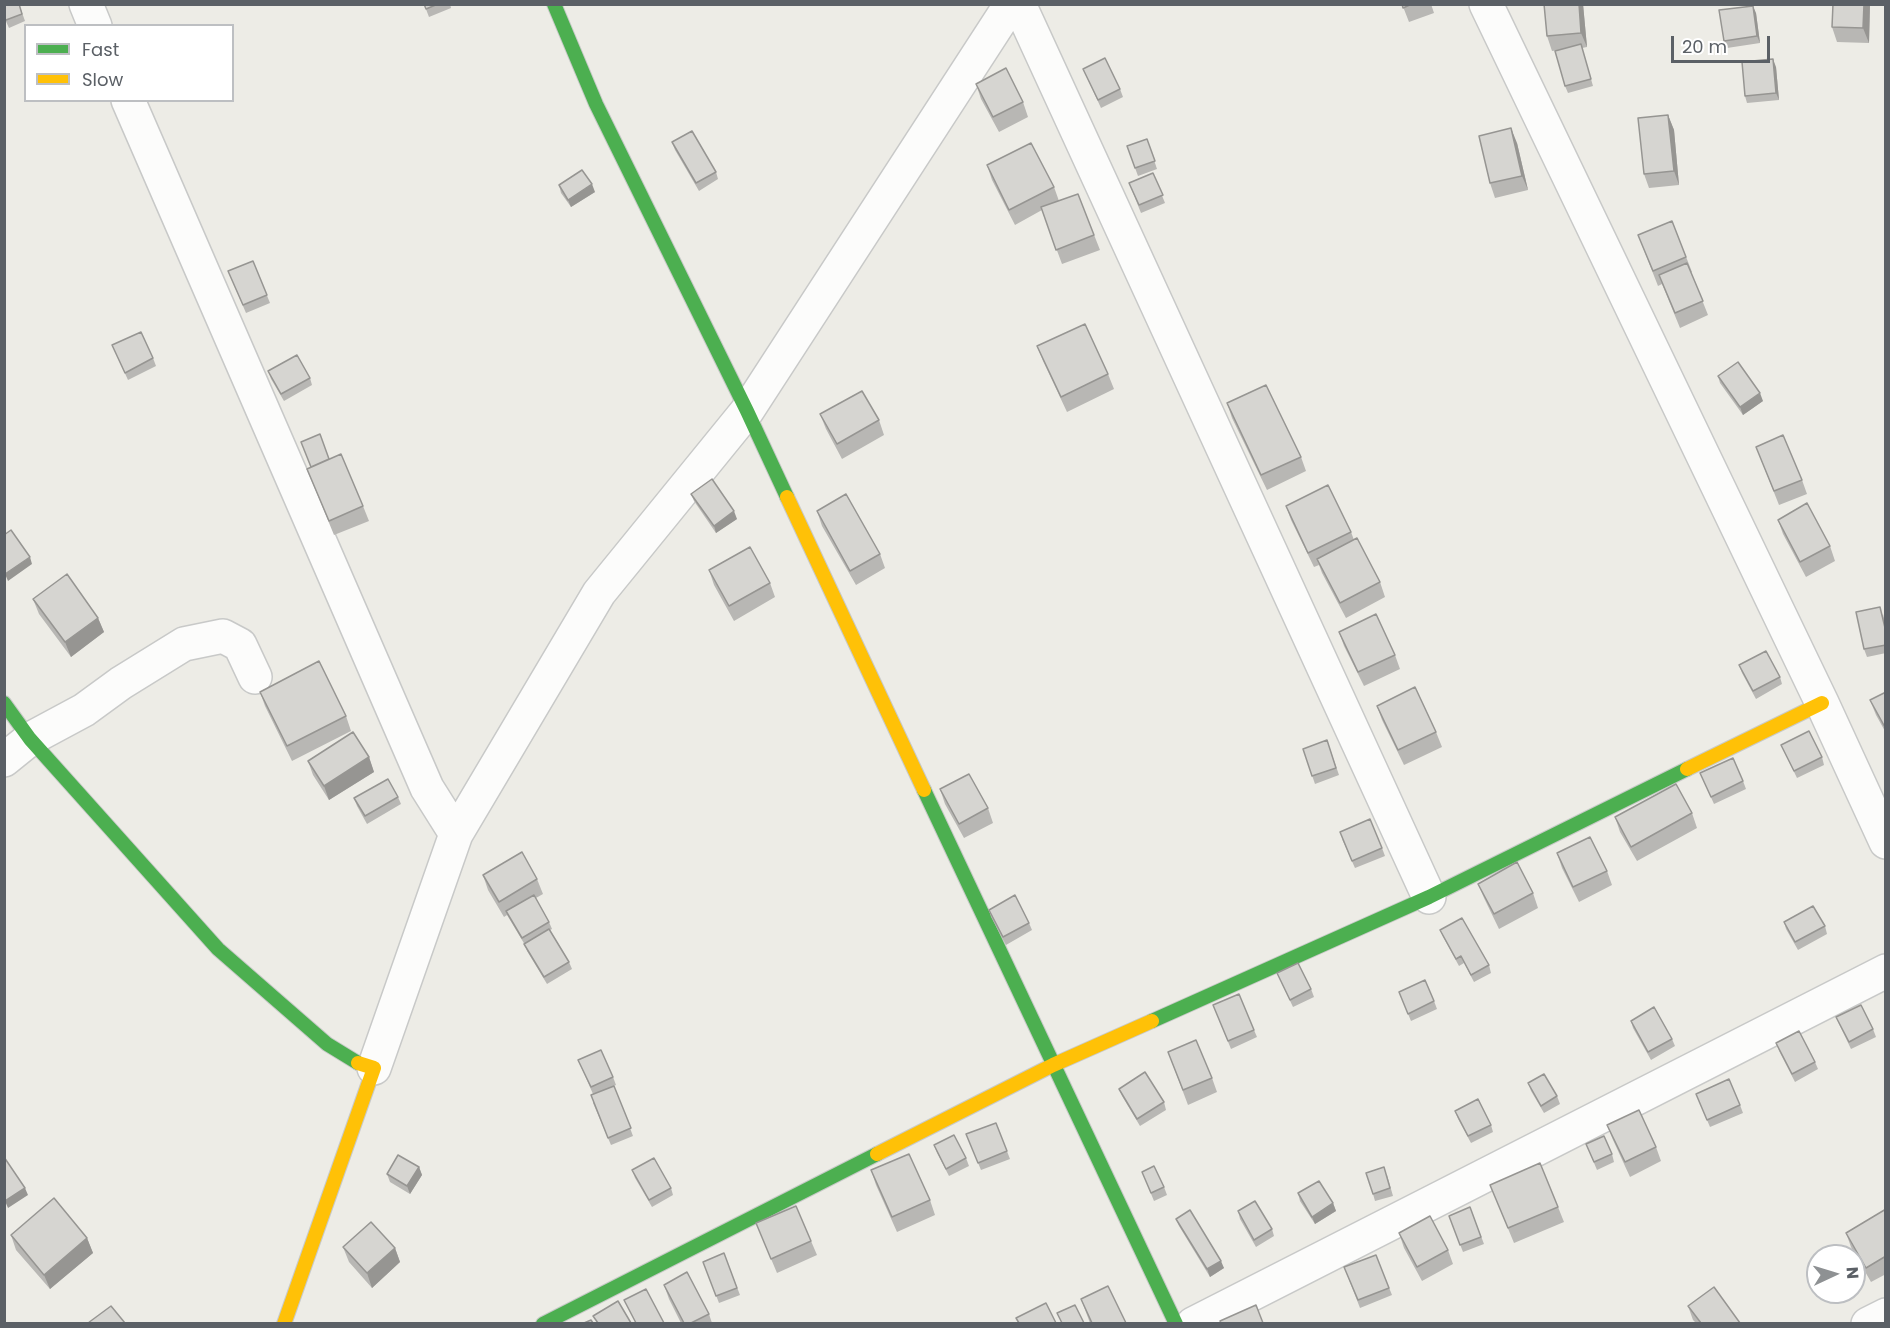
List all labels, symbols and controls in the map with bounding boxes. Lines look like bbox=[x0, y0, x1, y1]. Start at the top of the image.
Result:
legend bbox=[24, 24, 234, 102]
scale bar bbox=[1674, 24, 1773, 62]
text: 20 m bbox=[1682, 34, 1727, 59]
text: Fast bbox=[82, 37, 119, 62]
text: Slow bbox=[82, 67, 123, 92]
north arrow bbox=[1806, 1244, 1866, 1304]
text: N bbox=[1841, 1266, 1864, 1280]

